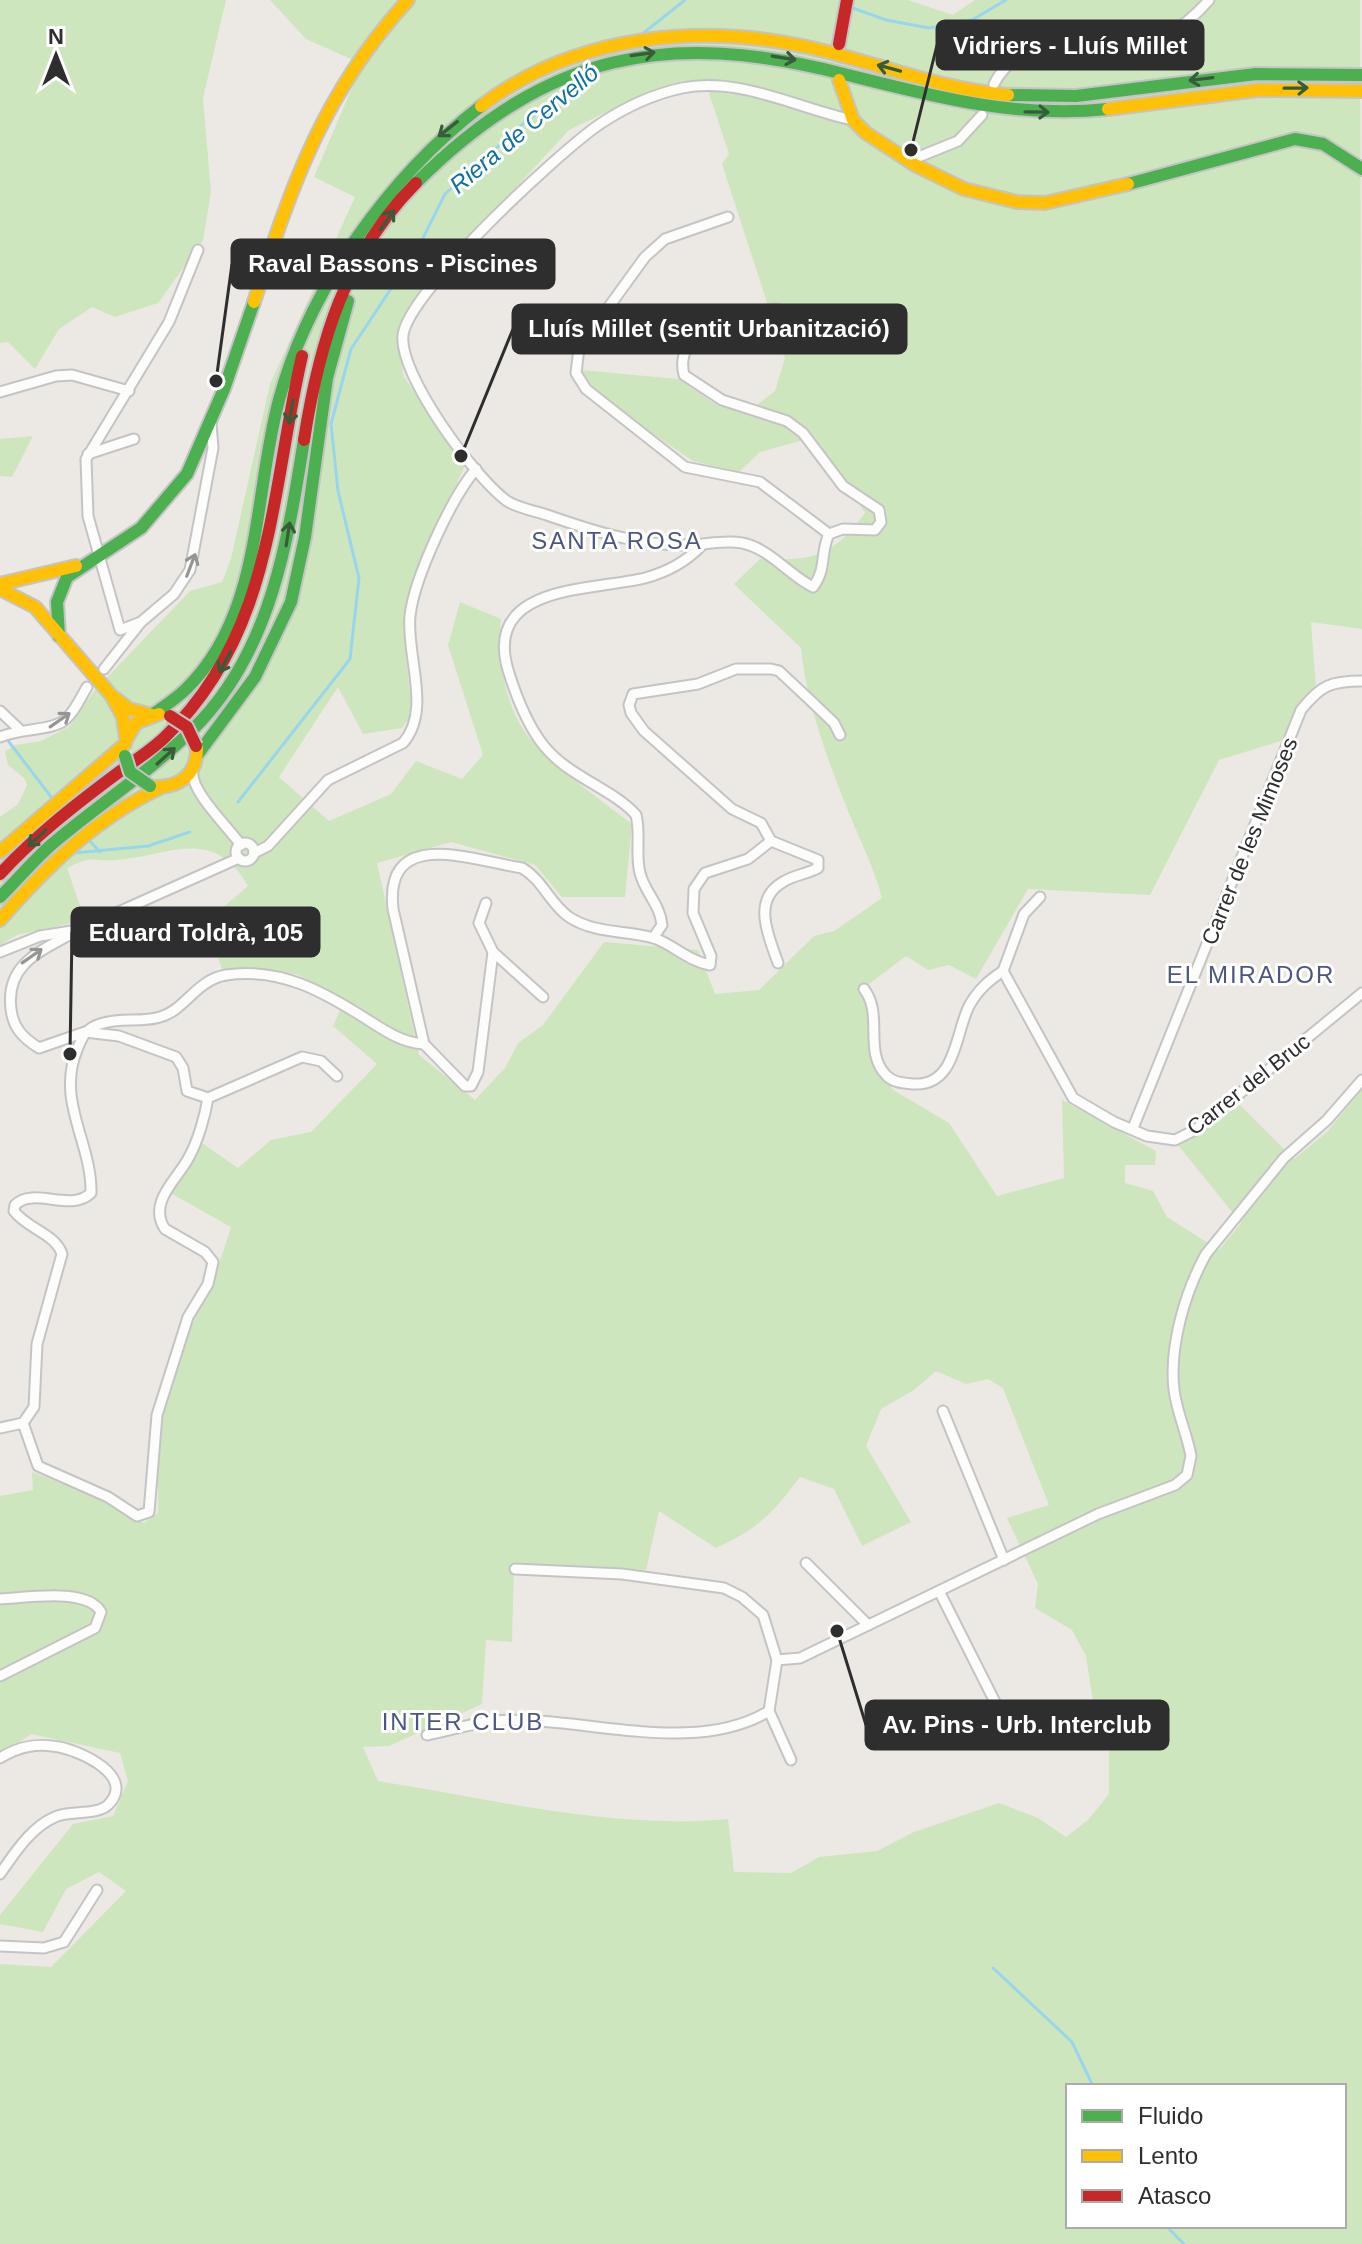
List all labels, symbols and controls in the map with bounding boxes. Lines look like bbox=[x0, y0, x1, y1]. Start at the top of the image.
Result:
north arrow bbox=[16, 16, 96, 96]
callout: Vidriers - Lluís Millet bbox=[937, 21, 1203, 69]
text: N bbox=[48, 24, 64, 49]
text: Vidriers - Lluís Millet bbox=[953, 32, 1187, 59]
one-way arrow bbox=[630, 46, 656, 61]
one-way arrow bbox=[771, 52, 796, 67]
water label: Riera de Cervelló bbox=[444, 59, 603, 199]
one-way arrow bbox=[876, 59, 902, 74]
one-way arrow bbox=[1188, 72, 1214, 87]
one-way arrow bbox=[1282, 80, 1309, 95]
one-way arrow bbox=[1023, 105, 1050, 120]
one-way arrow bbox=[438, 121, 459, 138]
one-way arrow bbox=[379, 209, 395, 231]
callout: Raval Bassons - Piscines bbox=[232, 240, 554, 288]
text: Raval Bassons - Piscines bbox=[248, 250, 538, 277]
callout: Lluís Millet (sentit Urbanització) bbox=[513, 305, 906, 353]
text: Lluís Millet (sentit Urbanització) bbox=[528, 315, 890, 342]
one-way arrow bbox=[282, 399, 297, 425]
one-way arrow bbox=[282, 522, 297, 547]
district label: SANTA ROSA bbox=[531, 527, 703, 554]
one-way arrow bbox=[185, 553, 199, 578]
one-way arrow bbox=[217, 650, 233, 673]
one-way arrow bbox=[49, 712, 70, 729]
street label: Carrer de les Mimoses bbox=[1196, 734, 1303, 948]
one-way arrow bbox=[155, 748, 175, 766]
one-way arrow bbox=[27, 828, 47, 846]
callout: Eduard Toldrà, 105 bbox=[72, 908, 319, 956]
text: Eduard Toldrà, 105 bbox=[89, 919, 303, 946]
one-way arrow bbox=[21, 948, 43, 965]
district label: EL MIRADOR bbox=[1167, 961, 1335, 988]
street label: Carrer del Bruc bbox=[1182, 1029, 1315, 1140]
callout: Av. Pins - Urb. Interclub bbox=[866, 1701, 1168, 1749]
district label: INTER CLUB bbox=[382, 1708, 544, 1735]
text: Av. Pins - Urb. Interclub bbox=[882, 1711, 1152, 1738]
legend bbox=[1066, 2084, 1346, 2228]
text: Fluido bbox=[1138, 2102, 1203, 2129]
text: Lento bbox=[1138, 2142, 1198, 2169]
text: Atasco bbox=[1138, 2182, 1211, 2209]

